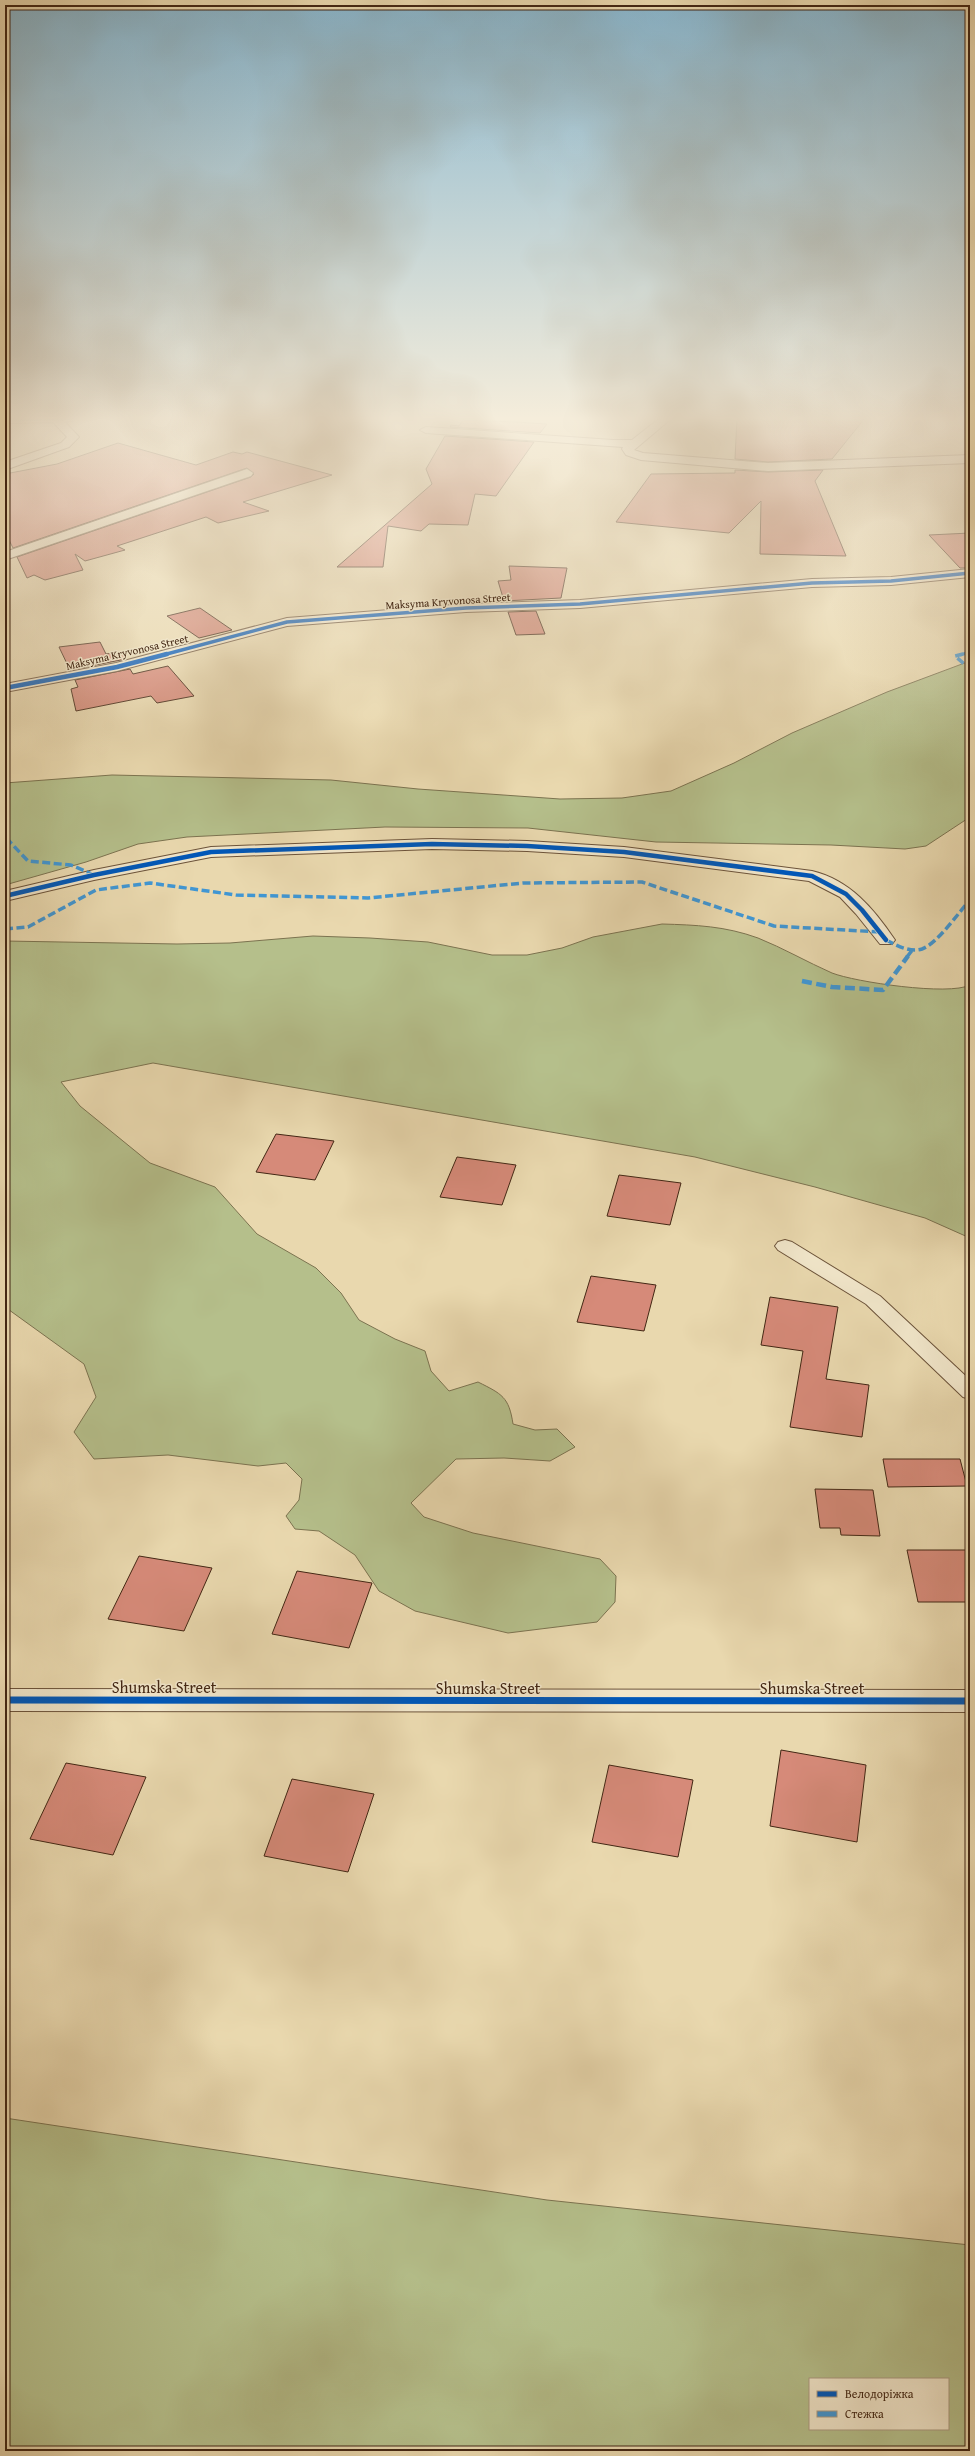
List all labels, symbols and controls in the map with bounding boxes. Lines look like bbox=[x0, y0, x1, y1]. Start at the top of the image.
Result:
street label: Maksyma Kryvonosa Street bbox=[385, 589, 511, 613]
street label: Maksyma Kryvonosa Street bbox=[64, 630, 190, 674]
street label: Shumska Street bbox=[112, 1675, 217, 1699]
street label: Shumska Street bbox=[436, 1676, 541, 1700]
street label: Shumska Street bbox=[760, 1676, 865, 1700]
legend bbox=[809, 2378, 949, 2430]
text: Велодоріжка bbox=[845, 2385, 914, 2402]
text: Стежка bbox=[845, 2405, 884, 2422]

